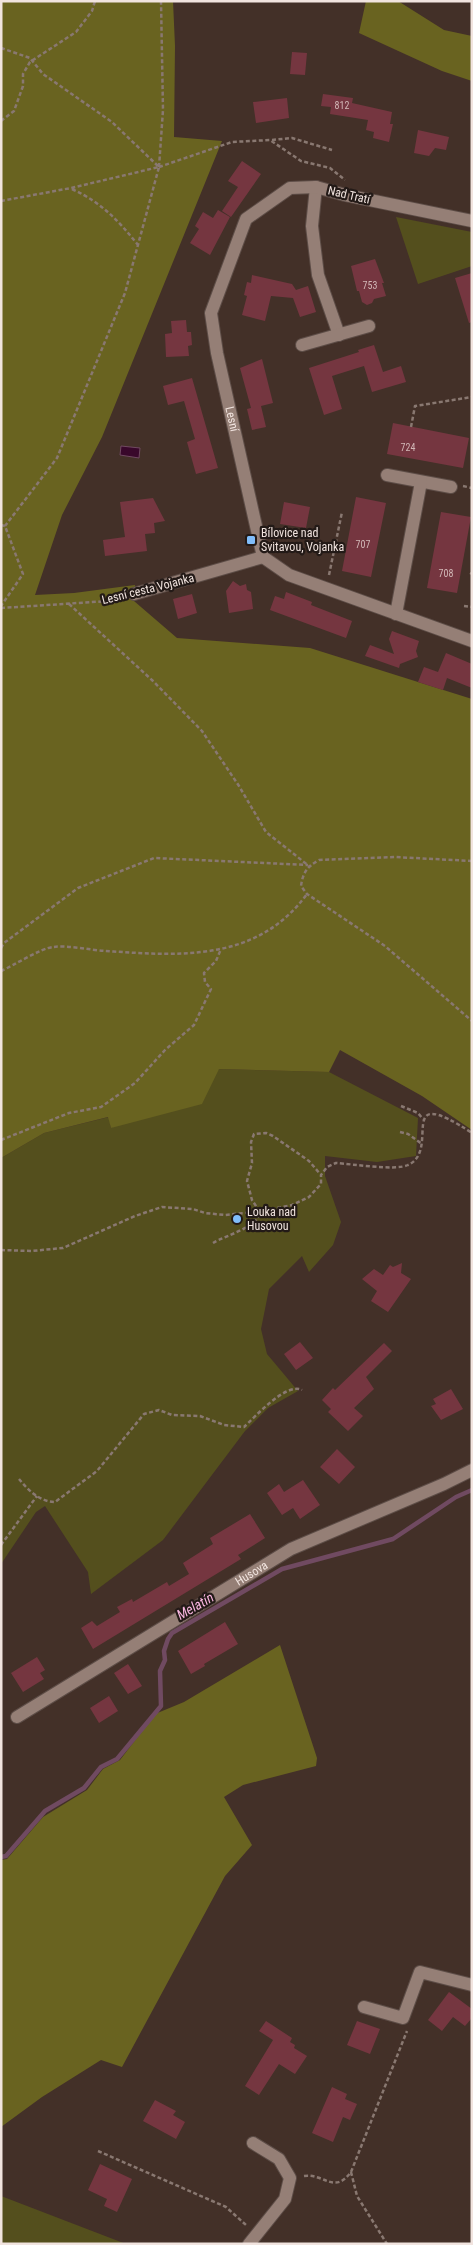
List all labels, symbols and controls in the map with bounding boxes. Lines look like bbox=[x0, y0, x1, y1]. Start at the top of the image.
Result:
house number: 812 bbox=[335, 100, 349, 111]
street label: Nad Tratí bbox=[326, 183, 373, 207]
house number: 753 bbox=[363, 280, 377, 291]
street label: Lesní bbox=[222, 405, 242, 434]
house number: 724 bbox=[401, 442, 415, 453]
place label: Bílovice nad Svitavou, Vojanka bbox=[261, 526, 344, 554]
marker: Bílovice nad Svitavou, Vojanka bbox=[245, 534, 257, 546]
house number: 707 bbox=[356, 539, 370, 550]
house number: 708 bbox=[439, 568, 453, 579]
street label: Lesní cesta Vojanka bbox=[100, 571, 196, 607]
place label: Louka nad Husovou bbox=[247, 1205, 296, 1233]
marker: Louka nad Husovou bbox=[231, 1213, 243, 1225]
street label: Husova bbox=[233, 1558, 270, 1588]
water label: Melatín bbox=[174, 1589, 216, 1623]

